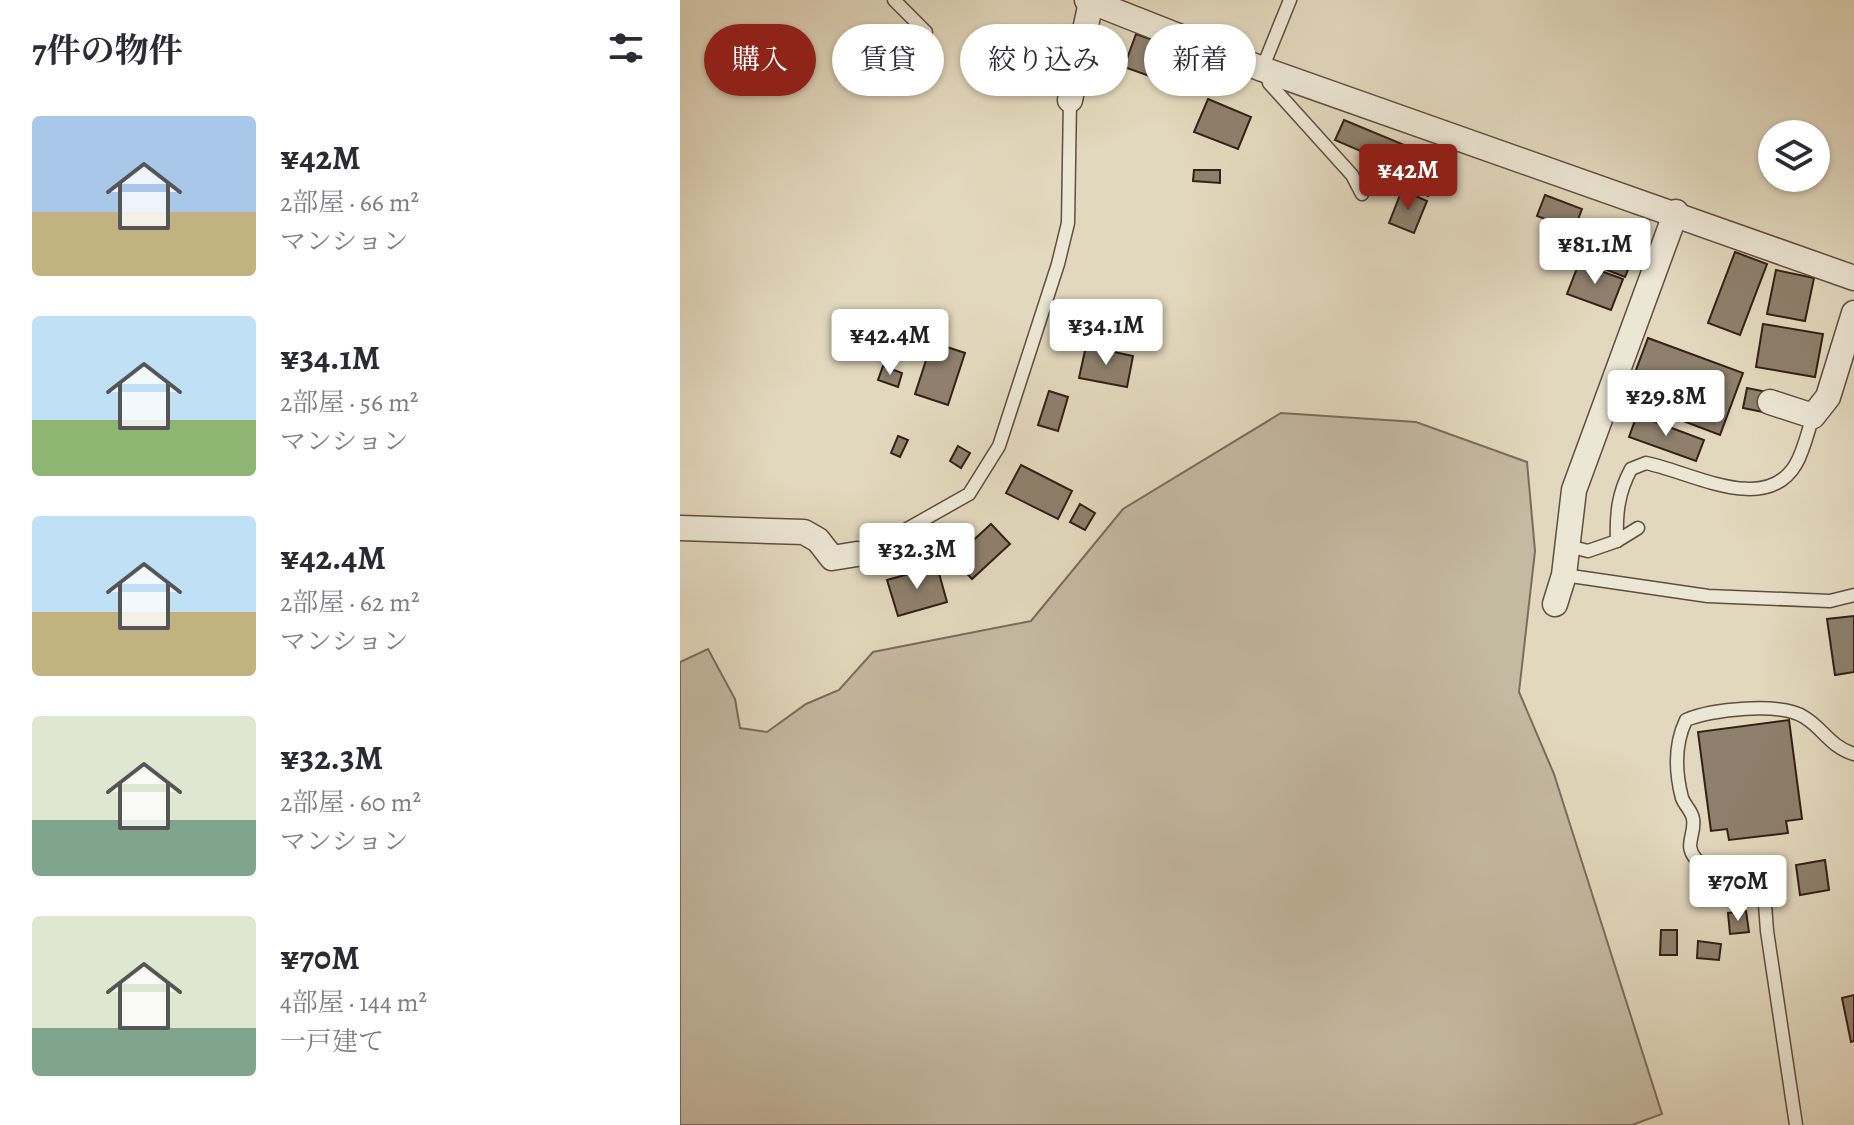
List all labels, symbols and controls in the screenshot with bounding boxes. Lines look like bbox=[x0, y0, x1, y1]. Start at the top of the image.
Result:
chip: 購入 bbox=[704, 24, 816, 96]
chip: 賃貸 bbox=[832, 24, 944, 96]
chip: 絞り込み bbox=[960, 24, 1128, 96]
chip: 新着 bbox=[1144, 24, 1256, 96]
icon: filters bbox=[604, 26, 648, 70]
text: 7件の物件 bbox=[32, 27, 183, 74]
map controls bbox=[1758, 120, 1830, 192]
button: layers bbox=[1758, 120, 1830, 192]
text: ¥42M bbox=[280, 134, 361, 181]
pin: ¥42M bbox=[1361, 144, 1455, 212]
icon: home bbox=[96, 148, 192, 244]
text: ¥42M bbox=[1377, 152, 1439, 187]
text: 2部屋 · 66 m² bbox=[280, 185, 419, 220]
pin: ¥81.1M bbox=[1530, 218, 1660, 286]
text: マンション bbox=[280, 224, 409, 259]
text: ¥81.1M bbox=[1557, 226, 1633, 261]
pin: ¥34.1M bbox=[1041, 299, 1171, 367]
text: ¥34.1M bbox=[1068, 307, 1144, 342]
pin: ¥42.4M bbox=[825, 309, 955, 377]
text: ¥42.4M bbox=[850, 317, 930, 352]
text: ¥34.1M bbox=[280, 334, 380, 381]
icon: home bbox=[96, 348, 192, 444]
pin: ¥29.8M bbox=[1601, 370, 1731, 438]
text: ¥29.8M bbox=[1625, 378, 1707, 413]
text: 2部屋 · 56 m² bbox=[280, 385, 418, 420]
text: マンション bbox=[280, 424, 409, 459]
pin: ¥32.3M bbox=[852, 523, 982, 591]
text: ¥32.3M bbox=[878, 531, 956, 566]
text: ¥42.4M bbox=[280, 534, 386, 581]
icon: home bbox=[96, 548, 192, 644]
text: 2部屋 · 62 m² bbox=[280, 585, 420, 620]
text: マンション bbox=[280, 624, 409, 659]
text: ¥32.3M bbox=[280, 734, 383, 781]
icon: home bbox=[96, 748, 192, 844]
text: 2部屋 · 60 m² bbox=[280, 785, 421, 820]
text: マンション bbox=[280, 824, 409, 859]
pin: ¥70M bbox=[1691, 855, 1785, 923]
text: ¥70M bbox=[1708, 863, 1768, 898]
text: ¥70M bbox=[280, 934, 360, 981]
icon: home bbox=[96, 948, 192, 1044]
text: 4部屋 · 144 m² bbox=[280, 985, 427, 1020]
text: 一戸建て bbox=[280, 1024, 384, 1059]

